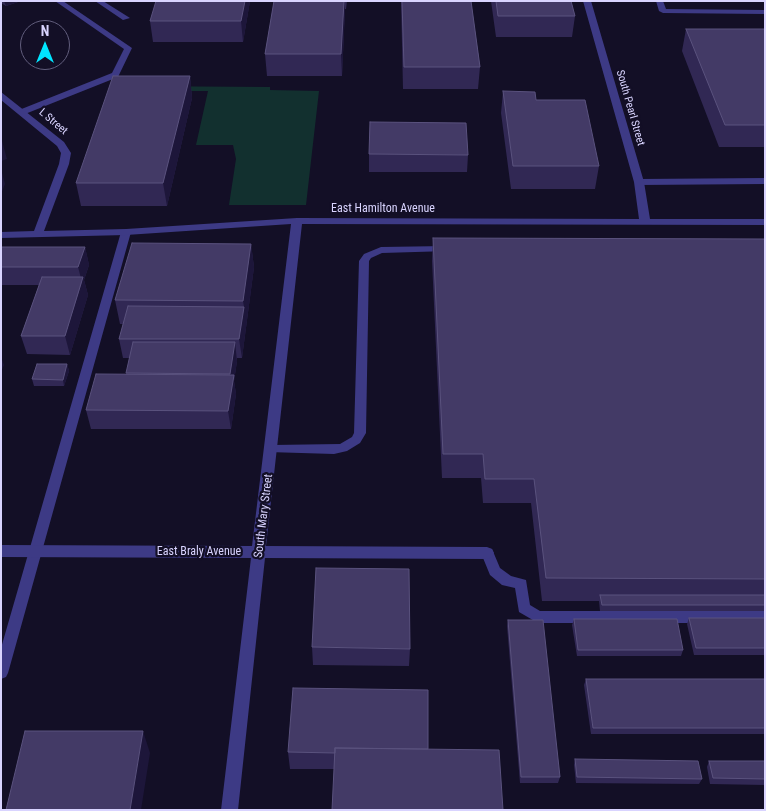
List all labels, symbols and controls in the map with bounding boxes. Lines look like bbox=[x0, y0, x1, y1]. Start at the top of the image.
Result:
north arrow bbox=[20, 20, 70, 70]
text: N bbox=[41, 23, 49, 39]
street label: South Pearl Street bbox=[613, 69, 647, 147]
street label: L Street bbox=[36, 106, 70, 138]
street label: East Hamilton Avenue bbox=[331, 202, 435, 216]
street label: South Mary Street bbox=[252, 473, 276, 559]
street label: East Braly Avenue bbox=[157, 545, 241, 559]

